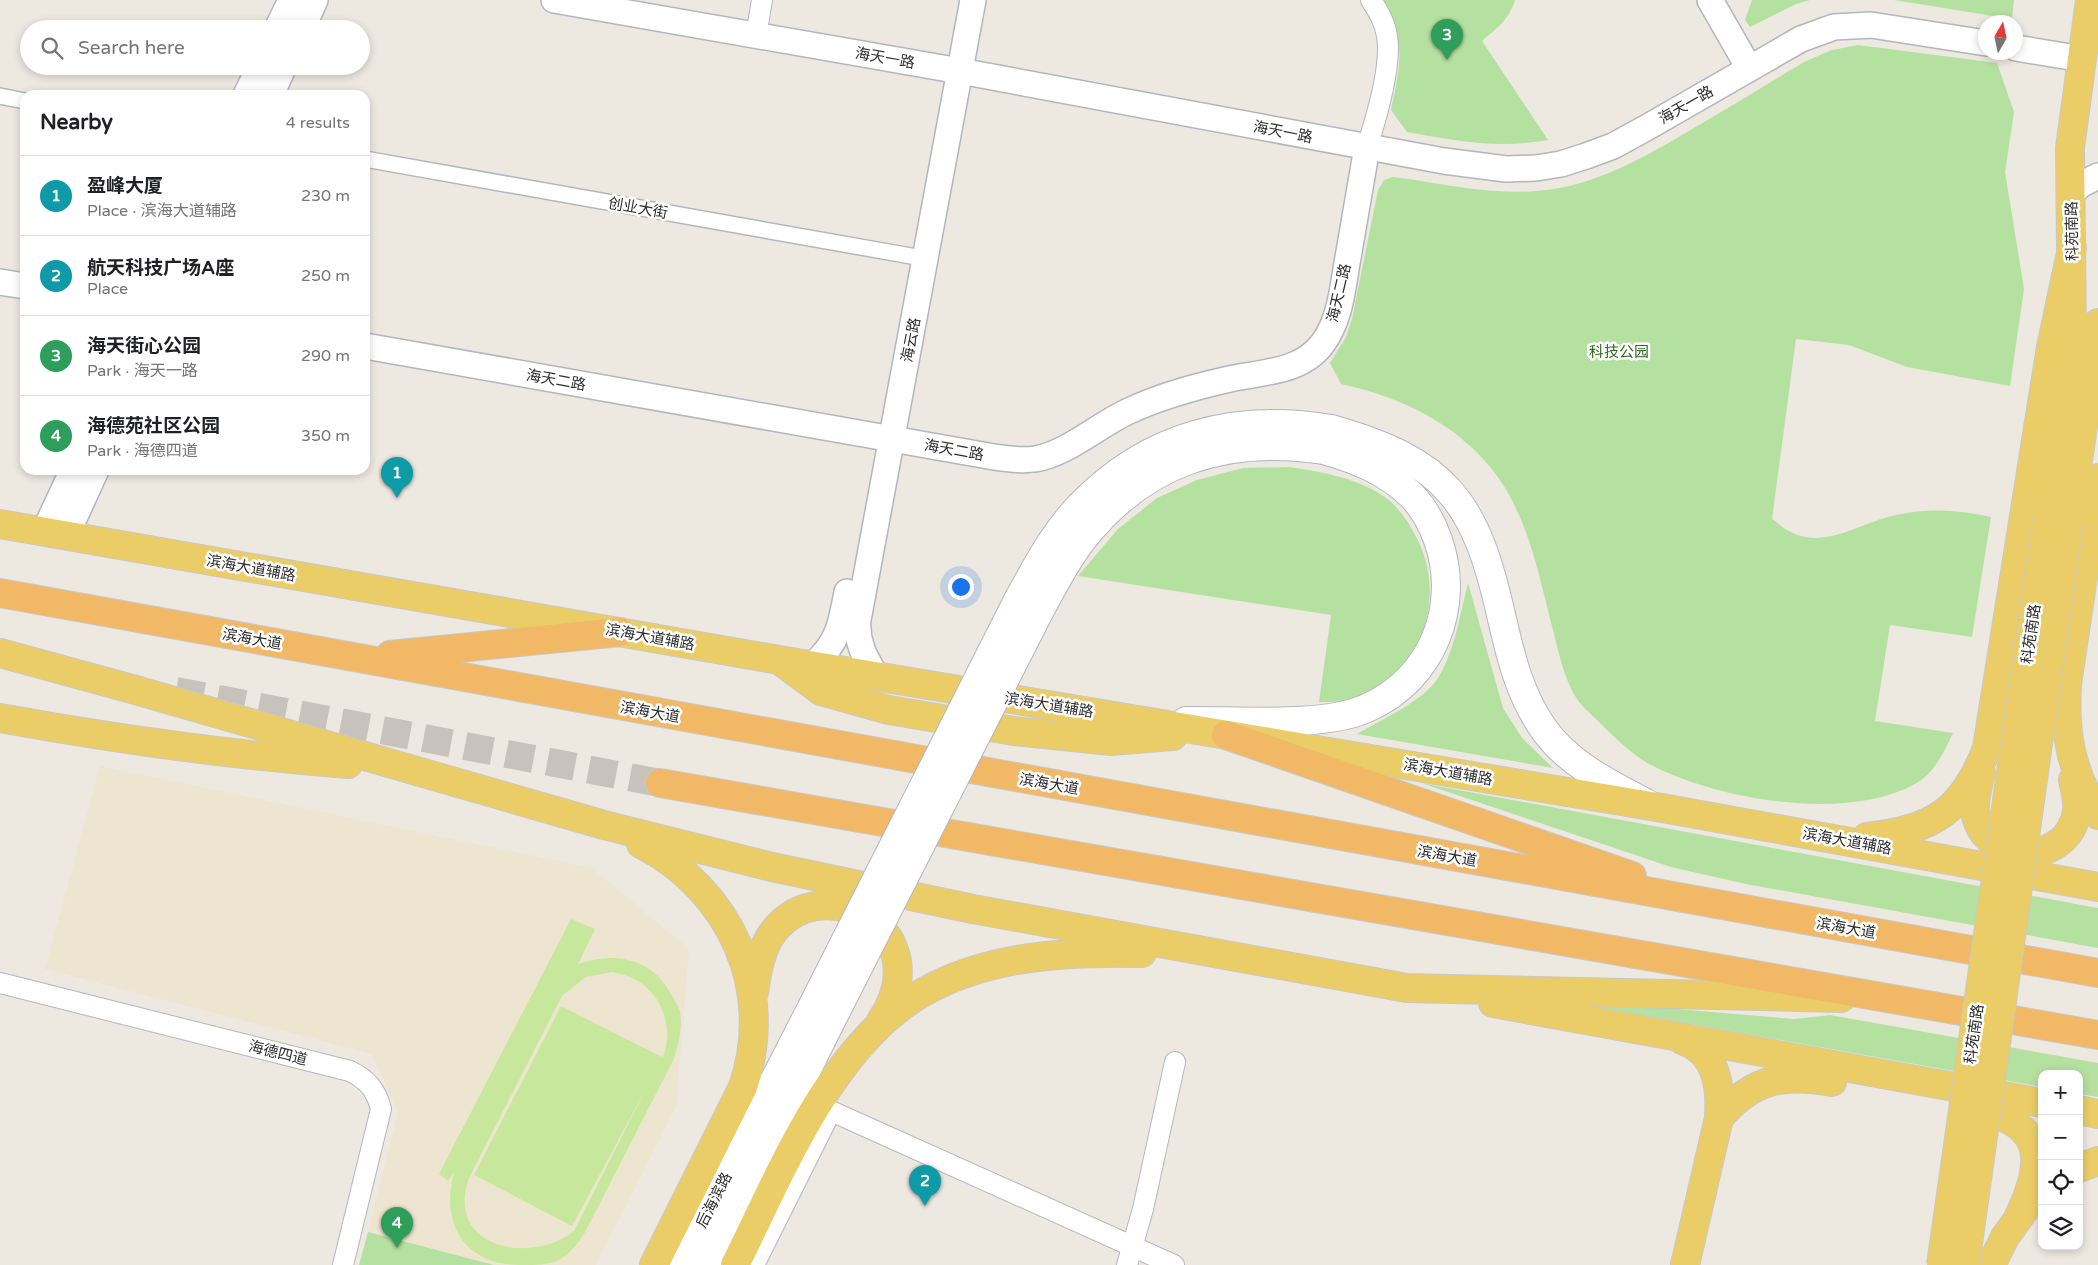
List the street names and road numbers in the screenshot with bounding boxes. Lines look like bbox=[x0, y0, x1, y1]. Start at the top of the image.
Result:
street label: 海天一路 bbox=[854, 44, 916, 72]
street label: 海天一路 bbox=[1656, 82, 1716, 128]
street label: 海天一路 bbox=[1252, 117, 1314, 147]
street label: 创业大街 bbox=[607, 194, 669, 222]
street label: 科苑南路 bbox=[2062, 201, 2082, 261]
street label: 海天二路 bbox=[1323, 262, 1355, 324]
street label: 海云路 bbox=[898, 316, 924, 364]
street label: 海天二路 bbox=[525, 366, 587, 394]
street label: 海天二路 bbox=[923, 436, 985, 464]
street label: 滨海大道辅路 bbox=[205, 551, 297, 585]
street label: 科苑南路 bbox=[2018, 603, 2044, 665]
street label: 滨海大道辅路 bbox=[604, 620, 696, 654]
street label: 滨海大道 bbox=[221, 625, 283, 653]
street label: 滨海大道辅路 bbox=[1003, 689, 1095, 721]
street label: 滨海大道 bbox=[619, 698, 681, 726]
street label: 滨海大道辅路 bbox=[1402, 755, 1494, 789]
street label: 滨海大道 bbox=[1018, 770, 1080, 798]
street label: 滨海大道辅路 bbox=[1801, 824, 1893, 858]
street label: 滨海大道 bbox=[1416, 842, 1478, 870]
street label: 滨海大道 bbox=[1815, 914, 1877, 942]
street label: 科苑南路 bbox=[1961, 1003, 1987, 1065]
street label: 海德四道 bbox=[247, 1037, 309, 1069]
street label: 后海滨路 bbox=[692, 1169, 736, 1231]

